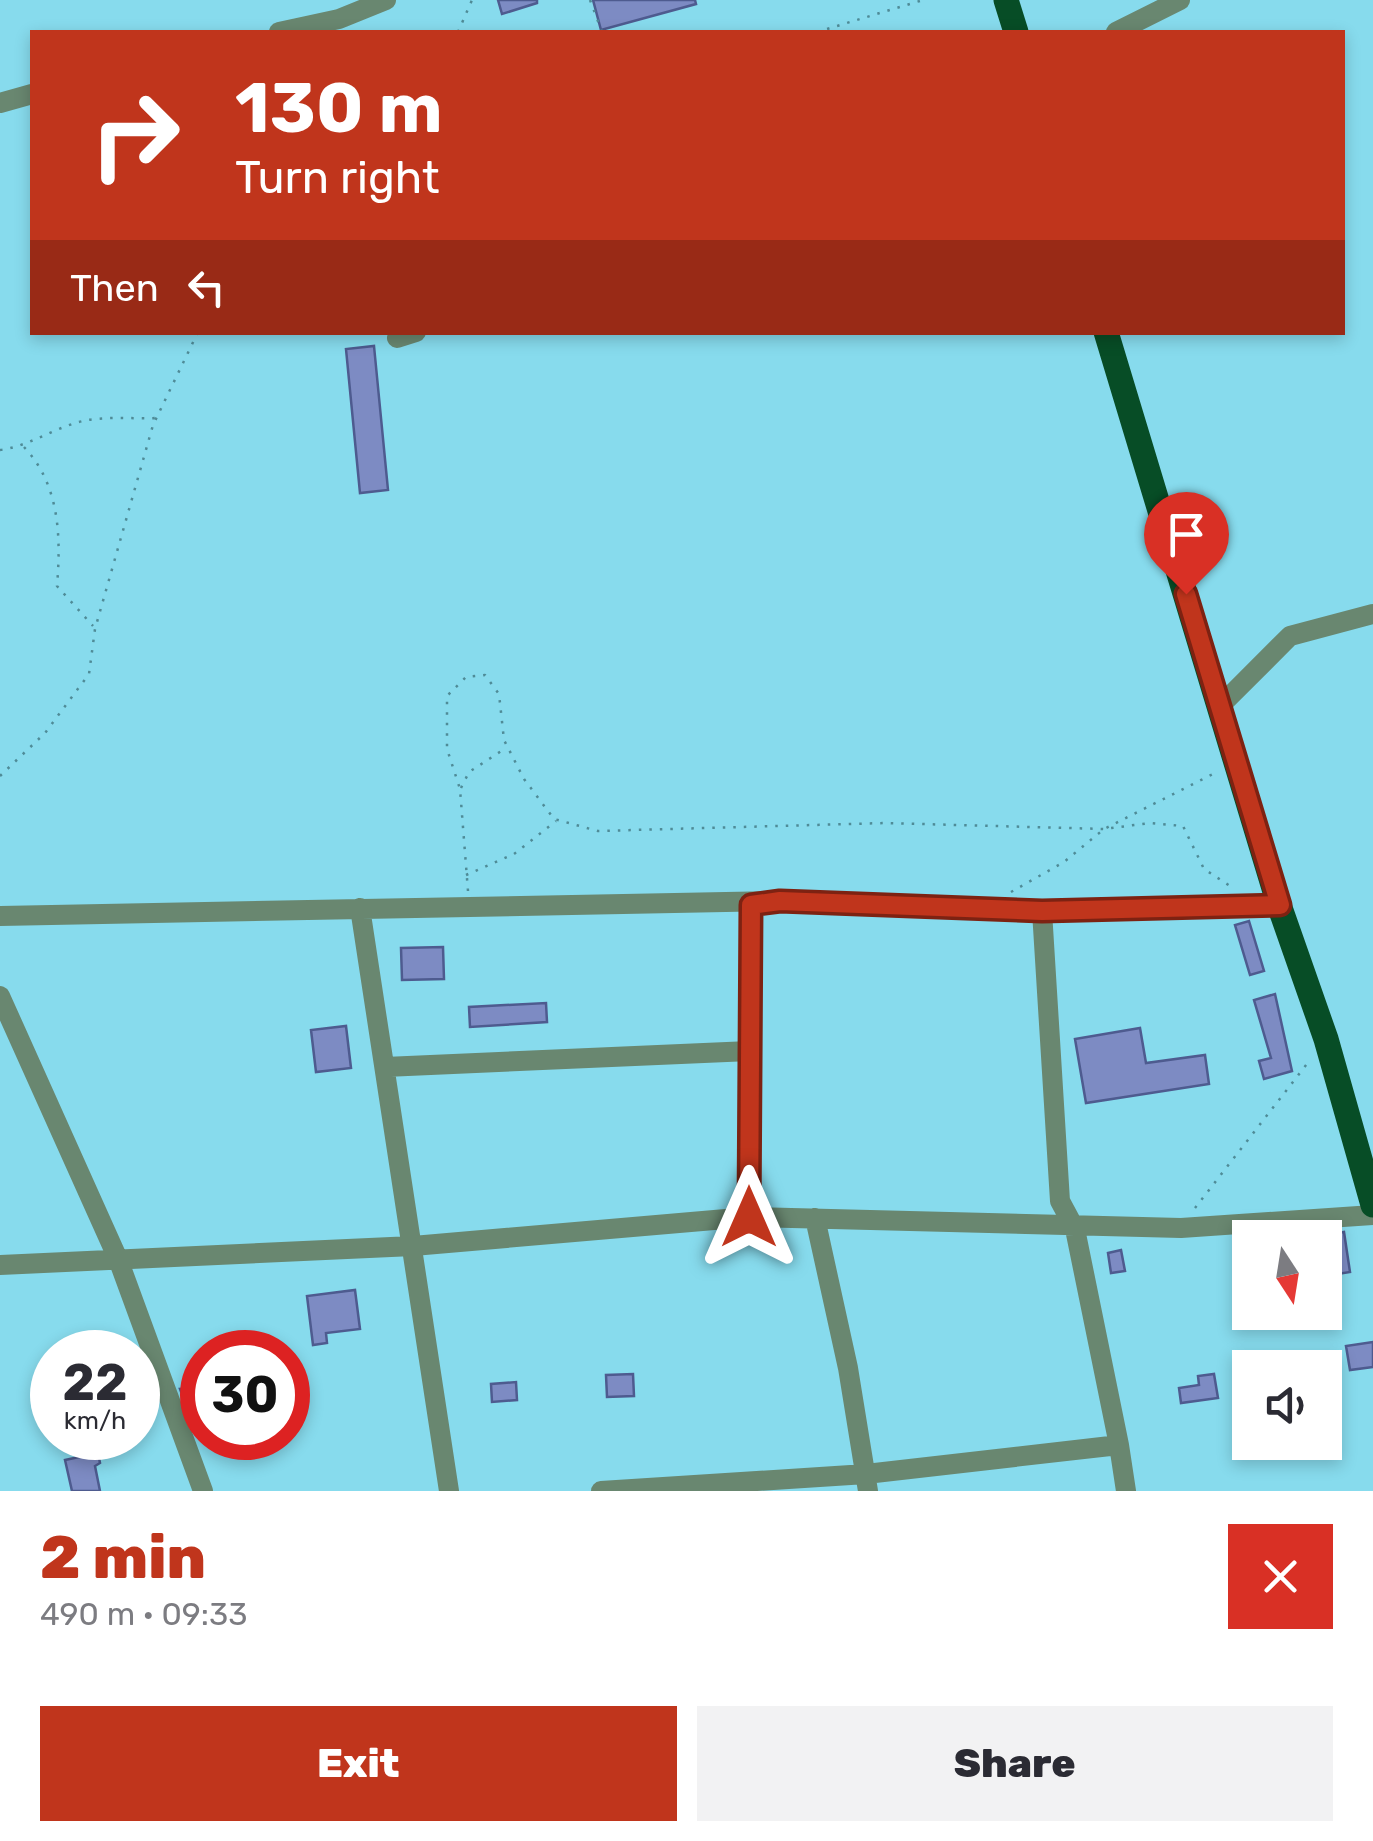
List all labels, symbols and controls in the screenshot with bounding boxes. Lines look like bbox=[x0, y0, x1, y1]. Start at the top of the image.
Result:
text: 130 m bbox=[235, 67, 443, 150]
icon: right bbox=[70, 70, 200, 200]
text: Turn right bbox=[235, 151, 439, 204]
icon: left bbox=[179, 260, 234, 315]
text: Then bbox=[70, 265, 159, 311]
pin bbox=[1144, 492, 1229, 595]
icon: arrive bbox=[1159, 507, 1214, 562]
position arrow bbox=[697, 1165, 801, 1269]
north arrow bbox=[1232, 1220, 1342, 1330]
map controls bbox=[1232, 1220, 1342, 1460]
speed limit sign: 30 bbox=[180, 1330, 310, 1460]
button: sound bbox=[1232, 1350, 1342, 1460]
text: 22 bbox=[63, 1353, 128, 1413]
text: km/h bbox=[64, 1406, 126, 1435]
text: 2 min bbox=[40, 1522, 206, 1593]
button: close bbox=[1228, 1524, 1333, 1629]
text: 490 m · 09:33 bbox=[40, 1595, 247, 1633]
button: Exit bbox=[40, 1706, 677, 1821]
button: Share bbox=[697, 1706, 1333, 1821]

